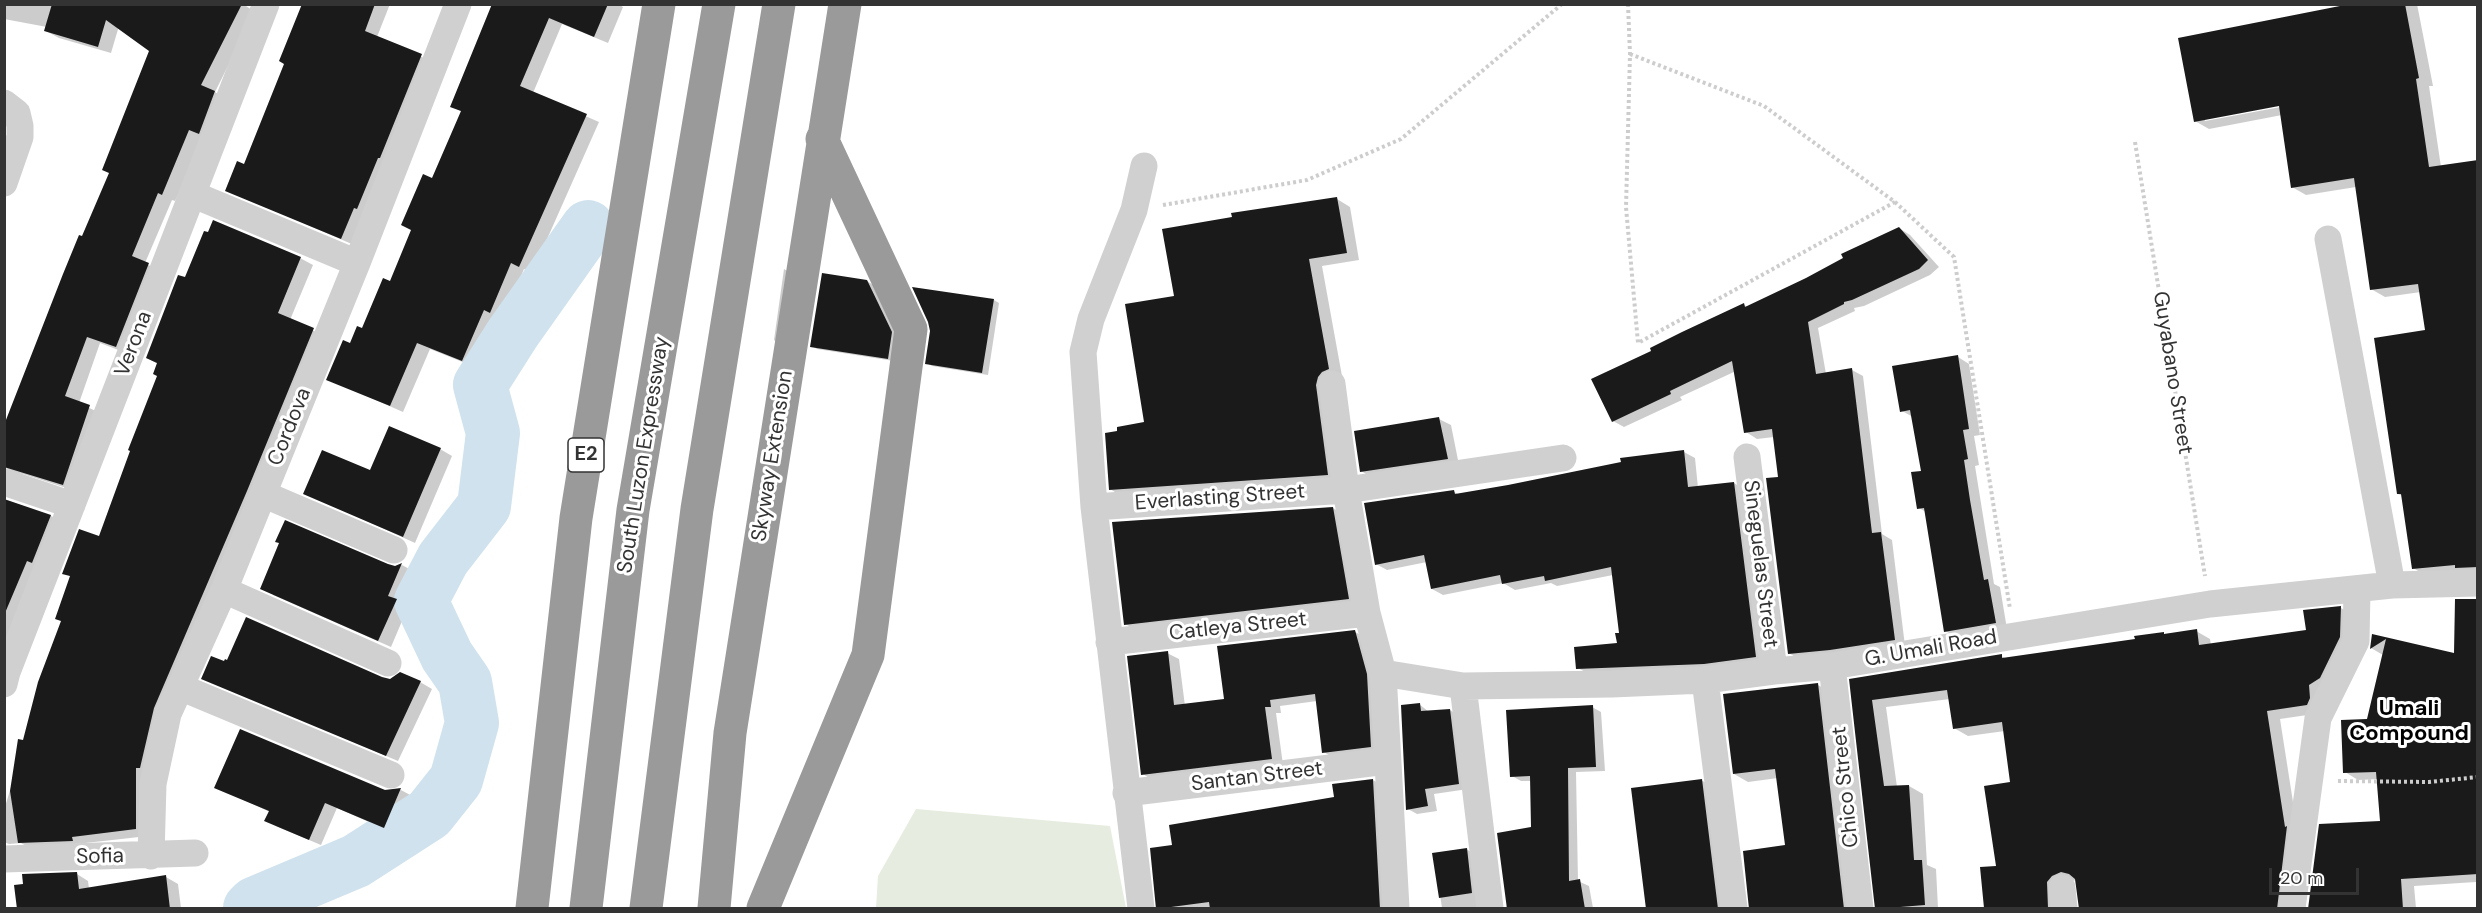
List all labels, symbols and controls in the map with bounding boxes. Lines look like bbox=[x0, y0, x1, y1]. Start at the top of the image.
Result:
street label: Guyabano Street bbox=[2147, 290, 2197, 456]
street label: Verona bbox=[110, 308, 158, 380]
street label: South Luzon Expressway bbox=[613, 335, 675, 575]
street label: Skyway Extension bbox=[747, 369, 799, 543]
street label: Cordova bbox=[263, 384, 317, 470]
road number: E2 bbox=[568, 438, 604, 472]
street label: Everlasting Street bbox=[1134, 479, 1306, 517]
street label: Sineguelas Street bbox=[1737, 479, 1783, 649]
street label: Catleya Street bbox=[1168, 607, 1308, 647]
street label: G. Umali Road bbox=[1863, 625, 1999, 673]
district label: Umali Compound bbox=[2349, 696, 2469, 748]
street label: Chico Street bbox=[1827, 725, 1865, 849]
street label: Santan Street bbox=[1190, 756, 1324, 798]
street label: Sofia bbox=[76, 844, 124, 870]
scale bar bbox=[2272, 856, 2362, 894]
text: 20 m bbox=[2280, 866, 2323, 890]

